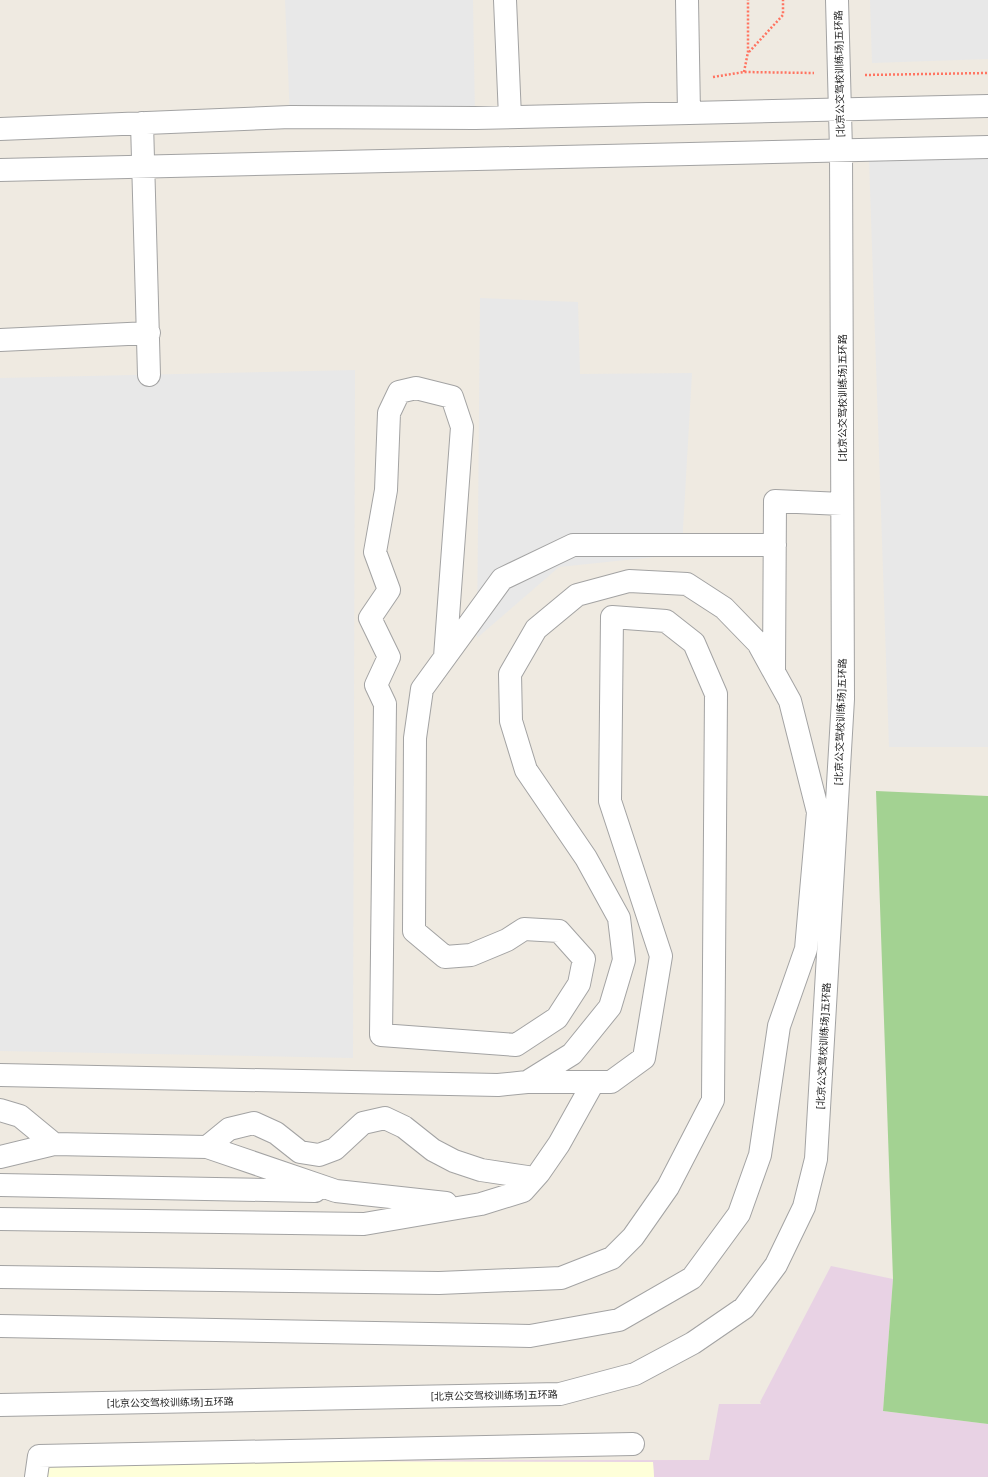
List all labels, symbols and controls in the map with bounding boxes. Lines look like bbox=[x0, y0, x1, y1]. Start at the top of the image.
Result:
street label: [北京公交驾校训练场]五环路 bbox=[832, 10, 846, 138]
street label: [北京公交驾校训练场]五环路 bbox=[836, 334, 848, 462]
street label: [北京公交驾校训练场]五环路 bbox=[832, 658, 848, 786]
street label: [北京公交驾校训练场]五环路 bbox=[814, 982, 832, 1110]
street label: [北京公交驾校训练场]五环路 bbox=[430, 1388, 558, 1402]
street label: [北京公交驾校训练场]五环路 bbox=[106, 1395, 234, 1409]

